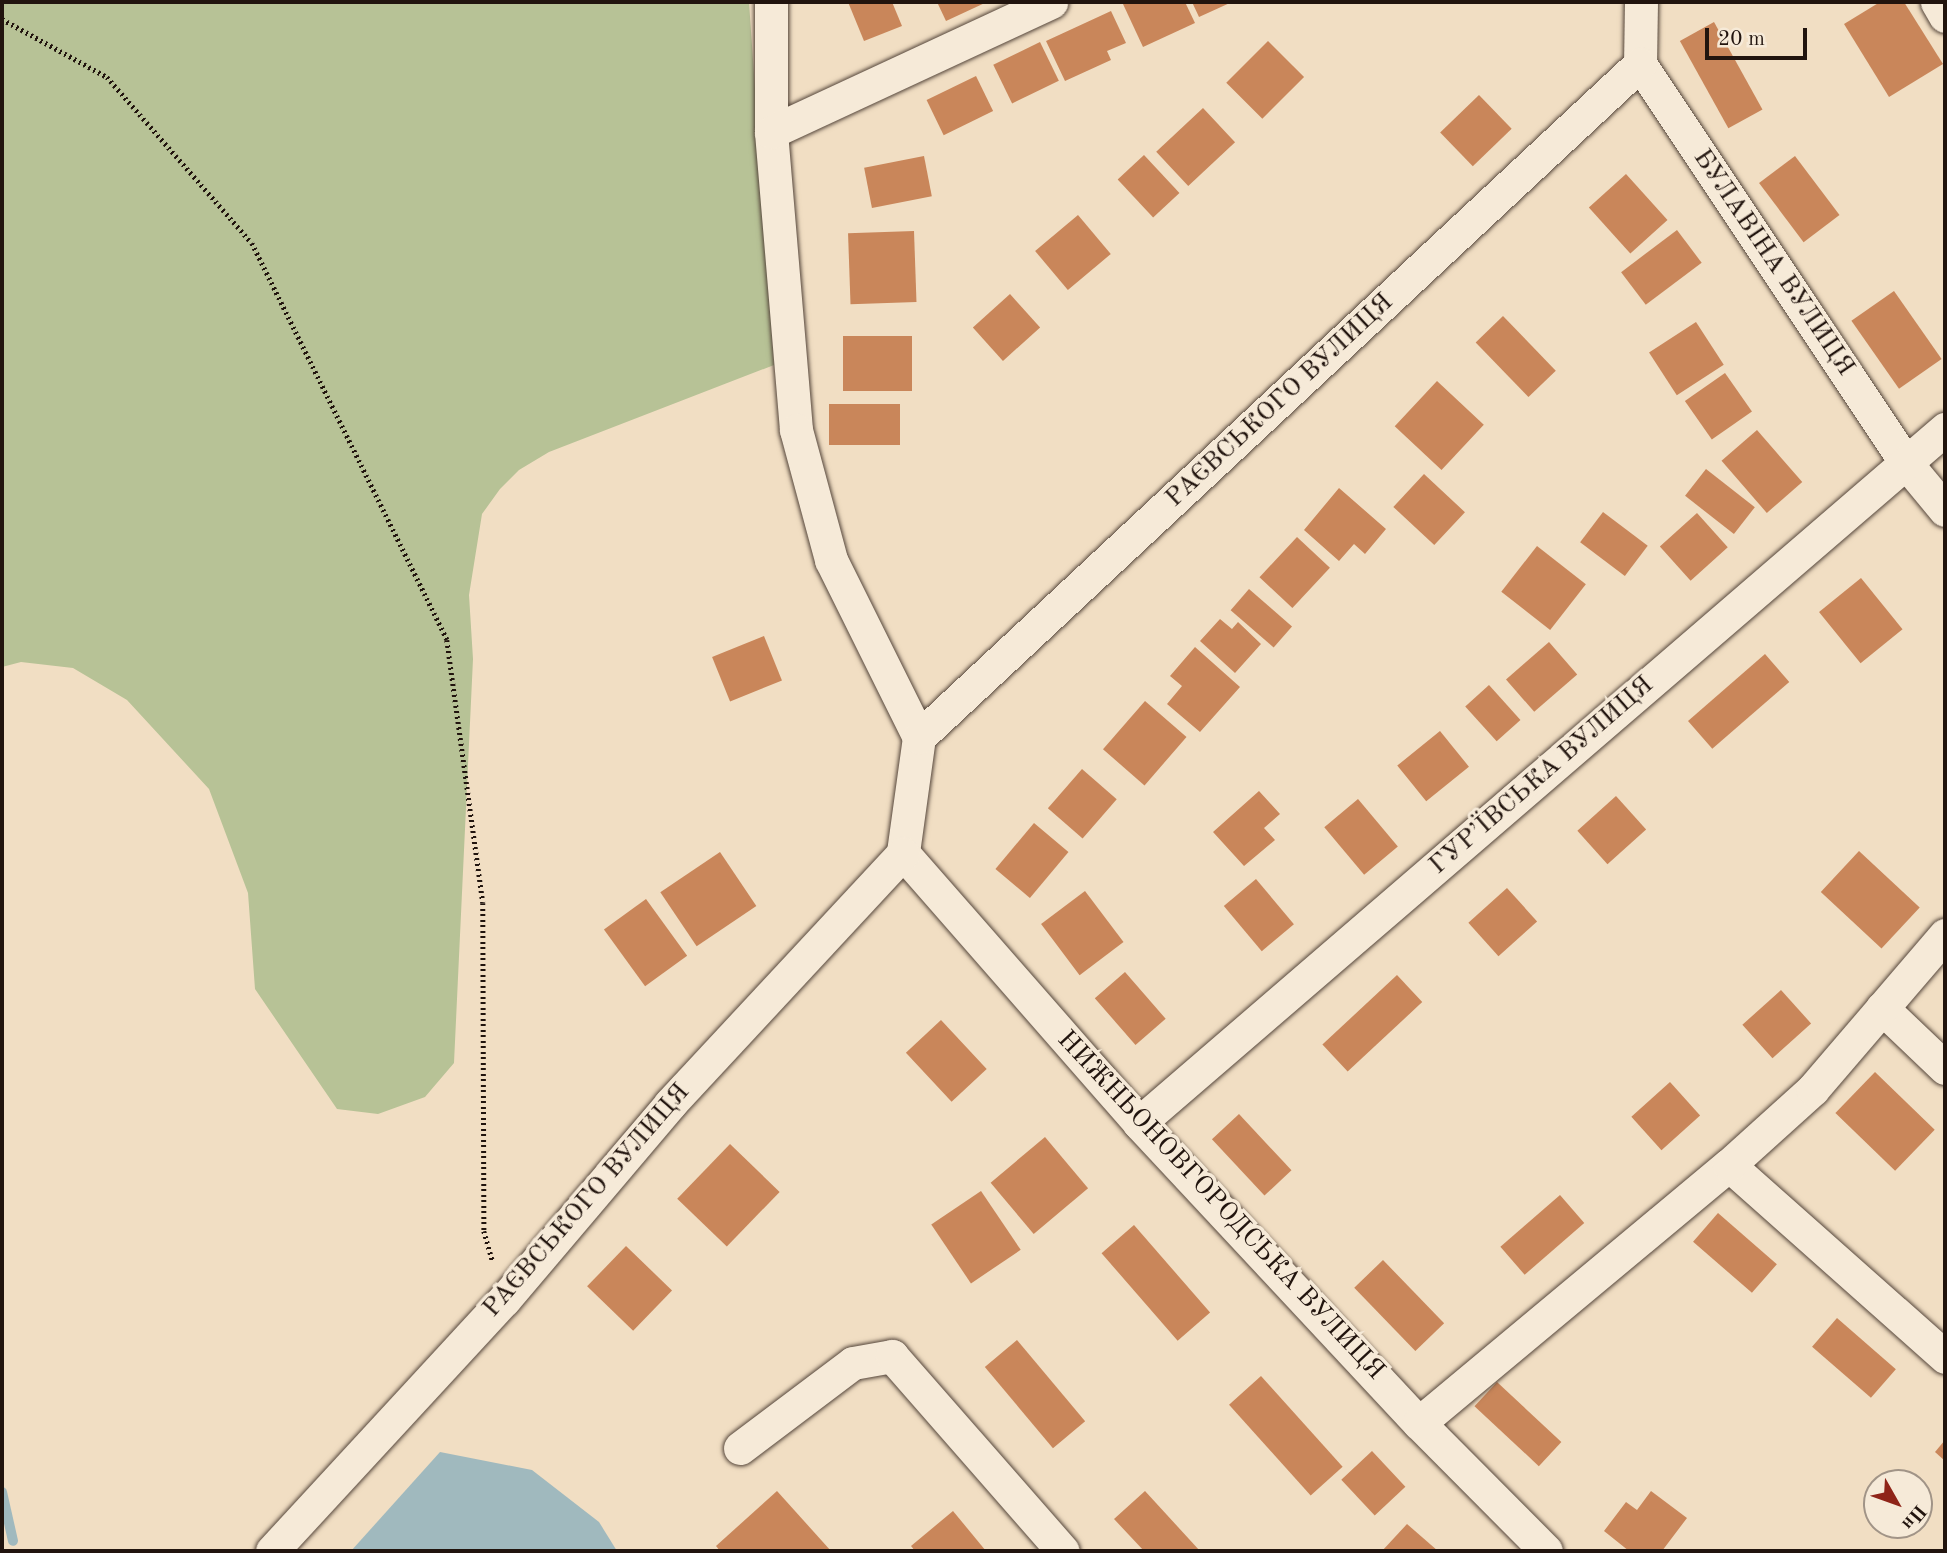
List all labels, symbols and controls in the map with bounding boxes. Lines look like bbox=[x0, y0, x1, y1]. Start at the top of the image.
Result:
scale bar bbox=[1709, 14, 1811, 58]
text: 20 m bbox=[1718, 29, 1765, 50]
street label: БУЛАВІНА ВУЛИЦЯ bbox=[1685, 144, 1861, 382]
street label: РАЄВСЬКОГО ВУЛИЦЯ bbox=[1160, 287, 1400, 515]
street label: ГУР’ЇВСЬКА ВУЛИЦЯ bbox=[1424, 670, 1660, 882]
street label: НИЖНЬОНОВГОРОДСЬКА ВУЛИЦЯ bbox=[1050, 1025, 1390, 1387]
street label: РАЄВСЬКОГО ВУЛИЦЯ bbox=[477, 1078, 697, 1324]
north arrow bbox=[1863, 1469, 1933, 1539]
text: Пн bbox=[1897, 1500, 1929, 1533]

